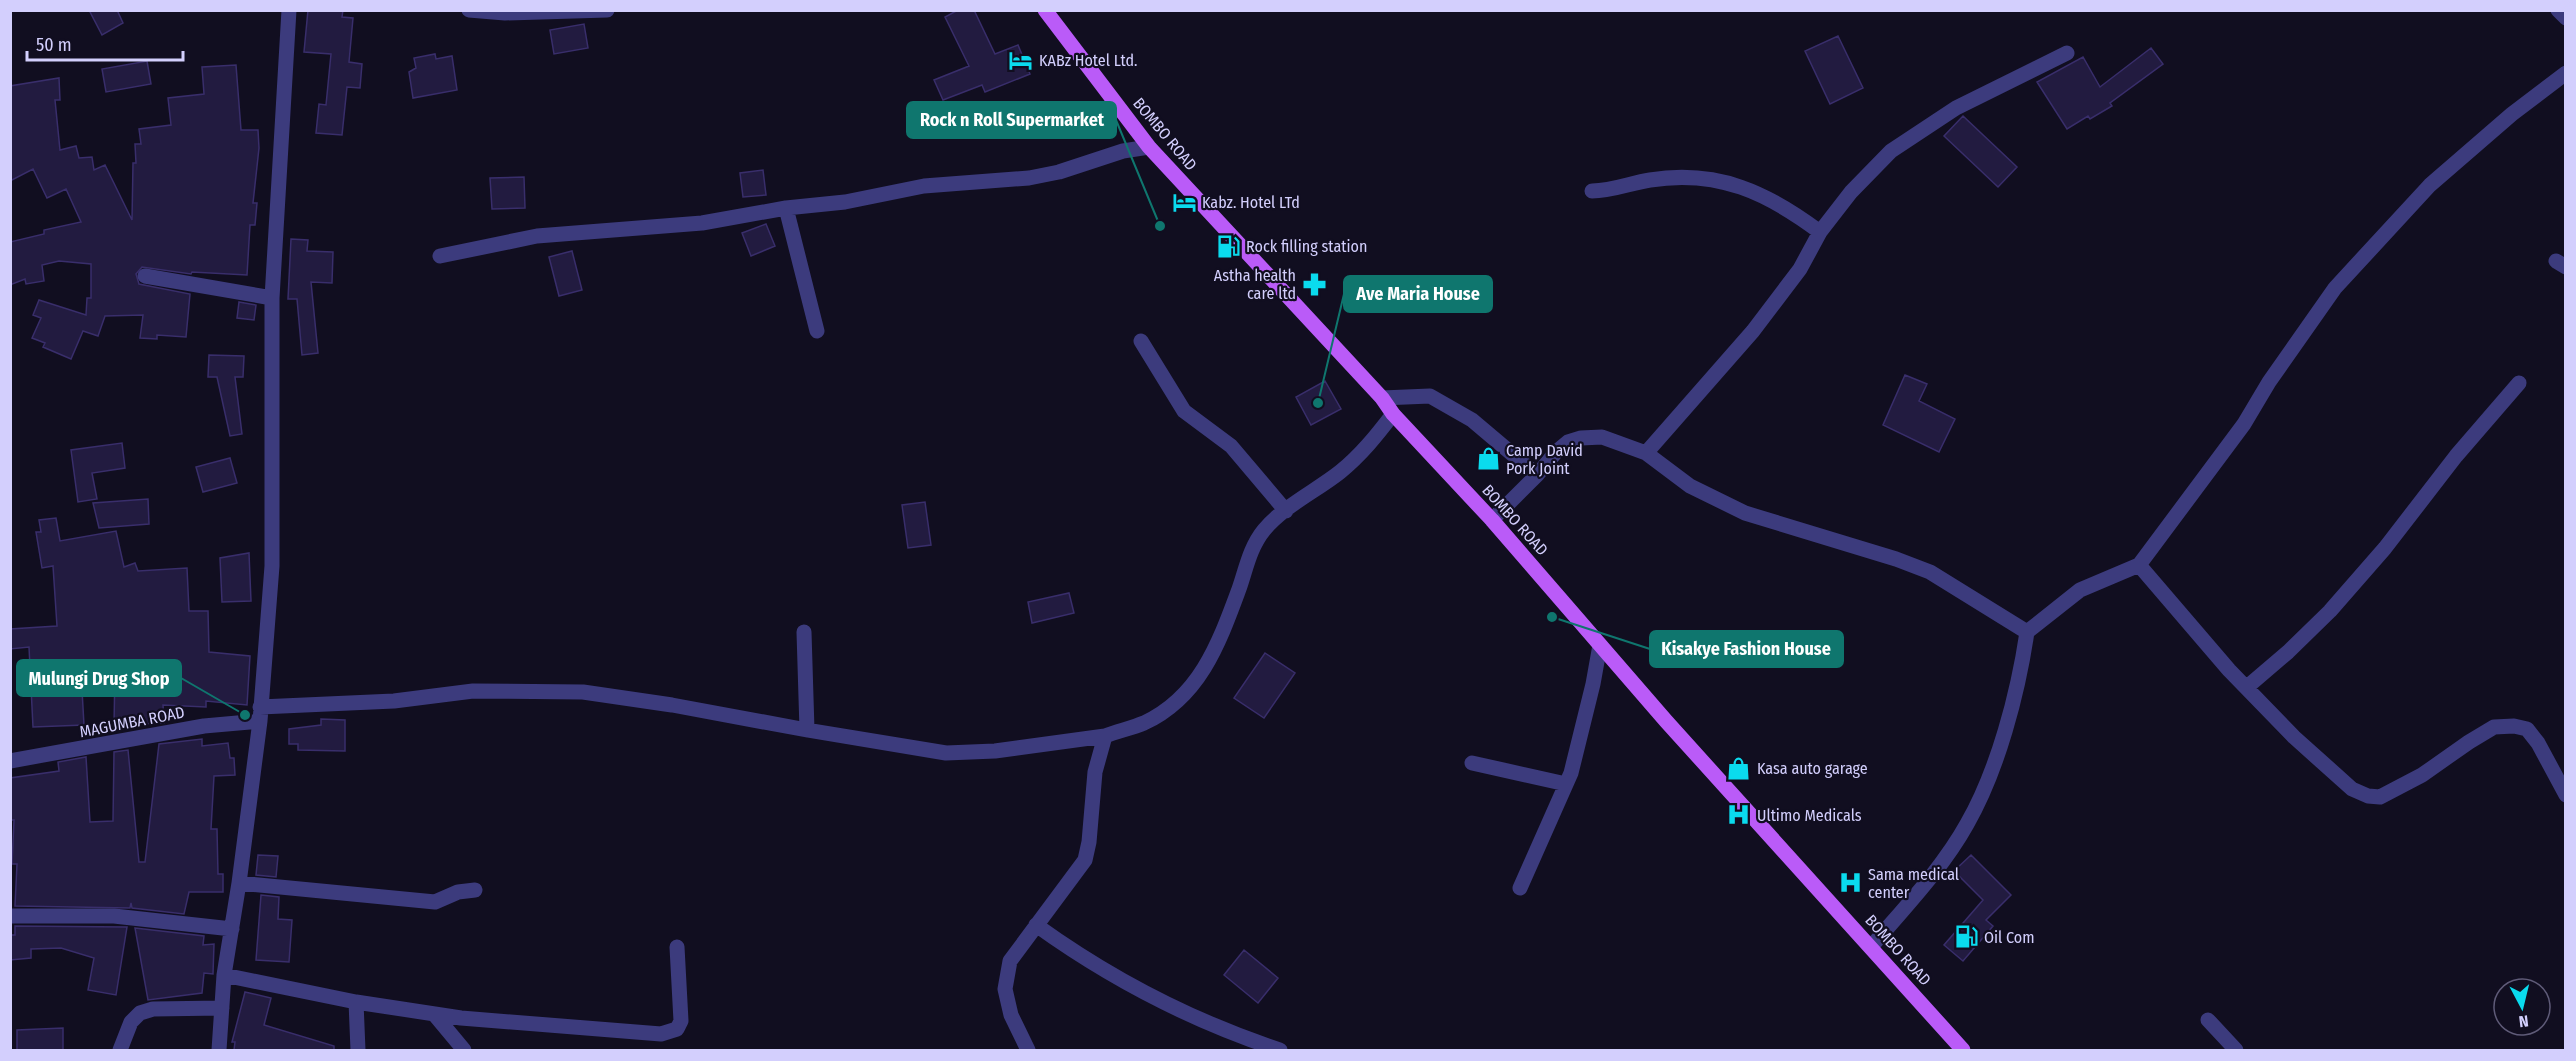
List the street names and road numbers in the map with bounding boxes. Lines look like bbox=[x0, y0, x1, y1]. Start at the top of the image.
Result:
street label: BOMBO ROAD bbox=[1129, 94, 1201, 174]
street label: BOMBO ROAD bbox=[1478, 481, 1552, 559]
street label: MAGUMBA ROAD bbox=[78, 703, 186, 741]
street label: BOMBO ROAD bbox=[1861, 911, 1935, 989]

